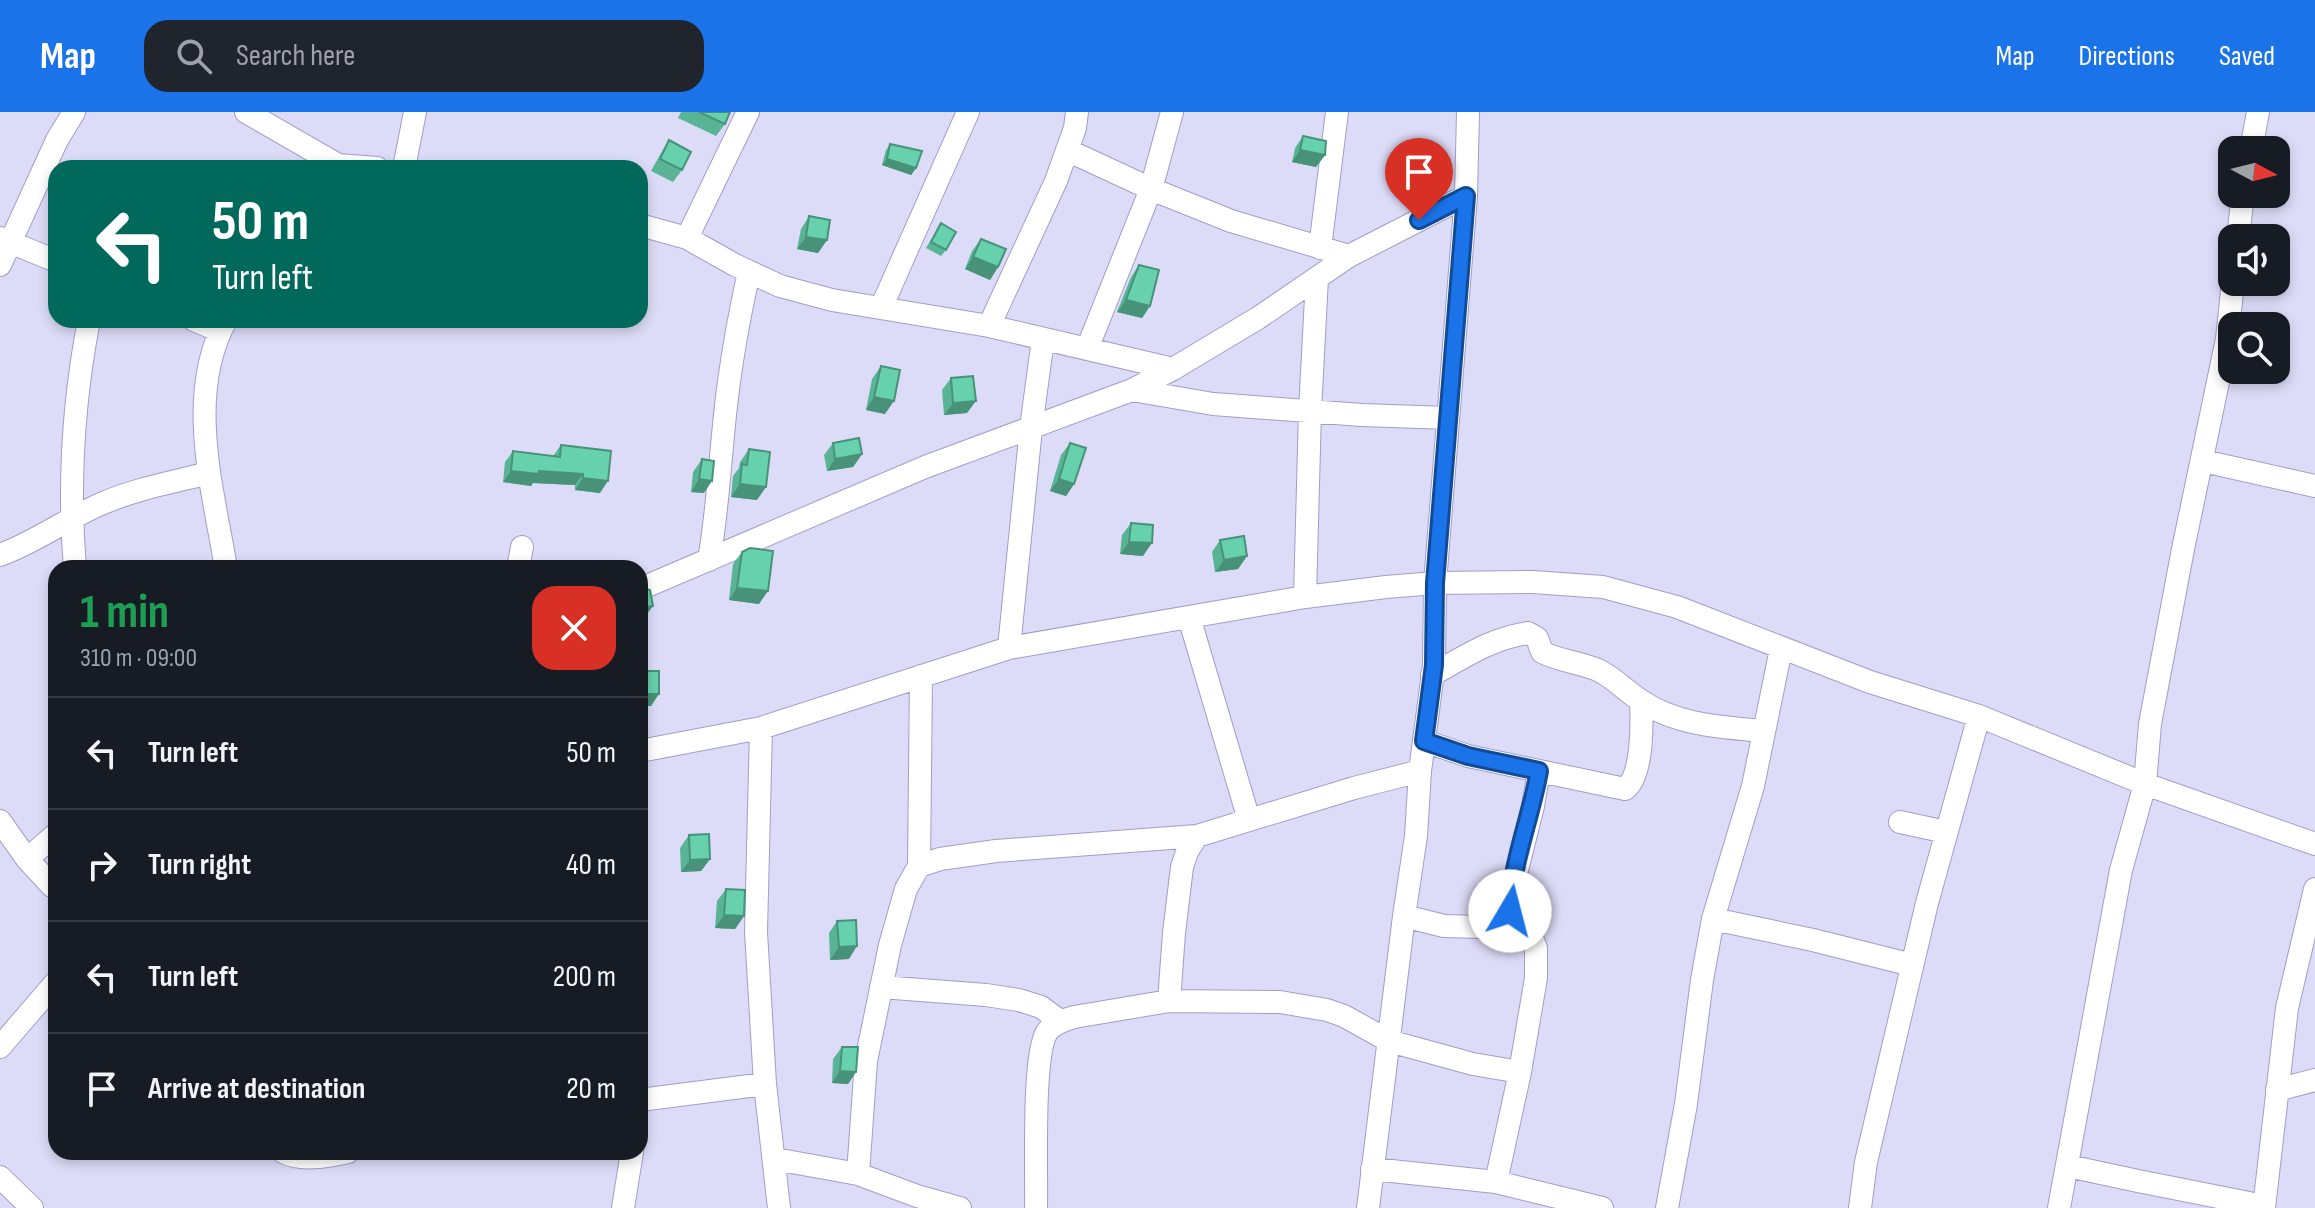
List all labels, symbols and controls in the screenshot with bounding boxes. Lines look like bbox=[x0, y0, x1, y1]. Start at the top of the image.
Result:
search box bbox=[144, 20, 704, 92]
text: Map bbox=[40, 34, 96, 79]
icon: search bbox=[172, 34, 216, 78]
text: Search here bbox=[236, 38, 355, 74]
text: Map bbox=[1996, 40, 2035, 73]
text: Directions bbox=[2079, 40, 2175, 73]
text: Saved bbox=[2219, 40, 2275, 73]
north arrow bbox=[2218, 136, 2290, 208]
map controls bbox=[2218, 136, 2290, 384]
pin bbox=[1385, 138, 1453, 220]
icon: arrive bbox=[1397, 150, 1441, 194]
text: 50 m bbox=[212, 189, 309, 256]
icon: left bbox=[80, 192, 184, 296]
button: sound bbox=[2218, 224, 2290, 296]
text: Turn left bbox=[212, 257, 313, 300]
button: search bbox=[2218, 312, 2290, 384]
text: 1 min bbox=[80, 584, 169, 641]
button: close bbox=[532, 586, 616, 670]
text: 310 m · 09:00 bbox=[80, 643, 197, 674]
icon: left bbox=[80, 731, 124, 775]
text: Turn left bbox=[148, 735, 238, 771]
text: 50 m bbox=[567, 735, 616, 771]
icon: right bbox=[80, 843, 124, 887]
text: Turn right bbox=[148, 847, 251, 883]
text: 40 m bbox=[566, 847, 616, 883]
position arrow bbox=[1468, 869, 1552, 953]
icon: left bbox=[80, 955, 124, 999]
text: Turn left bbox=[148, 959, 238, 995]
text: 200 m bbox=[553, 959, 616, 995]
icon: arrive bbox=[80, 1067, 124, 1111]
text: Arrive at destination bbox=[148, 1071, 365, 1107]
text: 20 m bbox=[566, 1071, 616, 1107]

